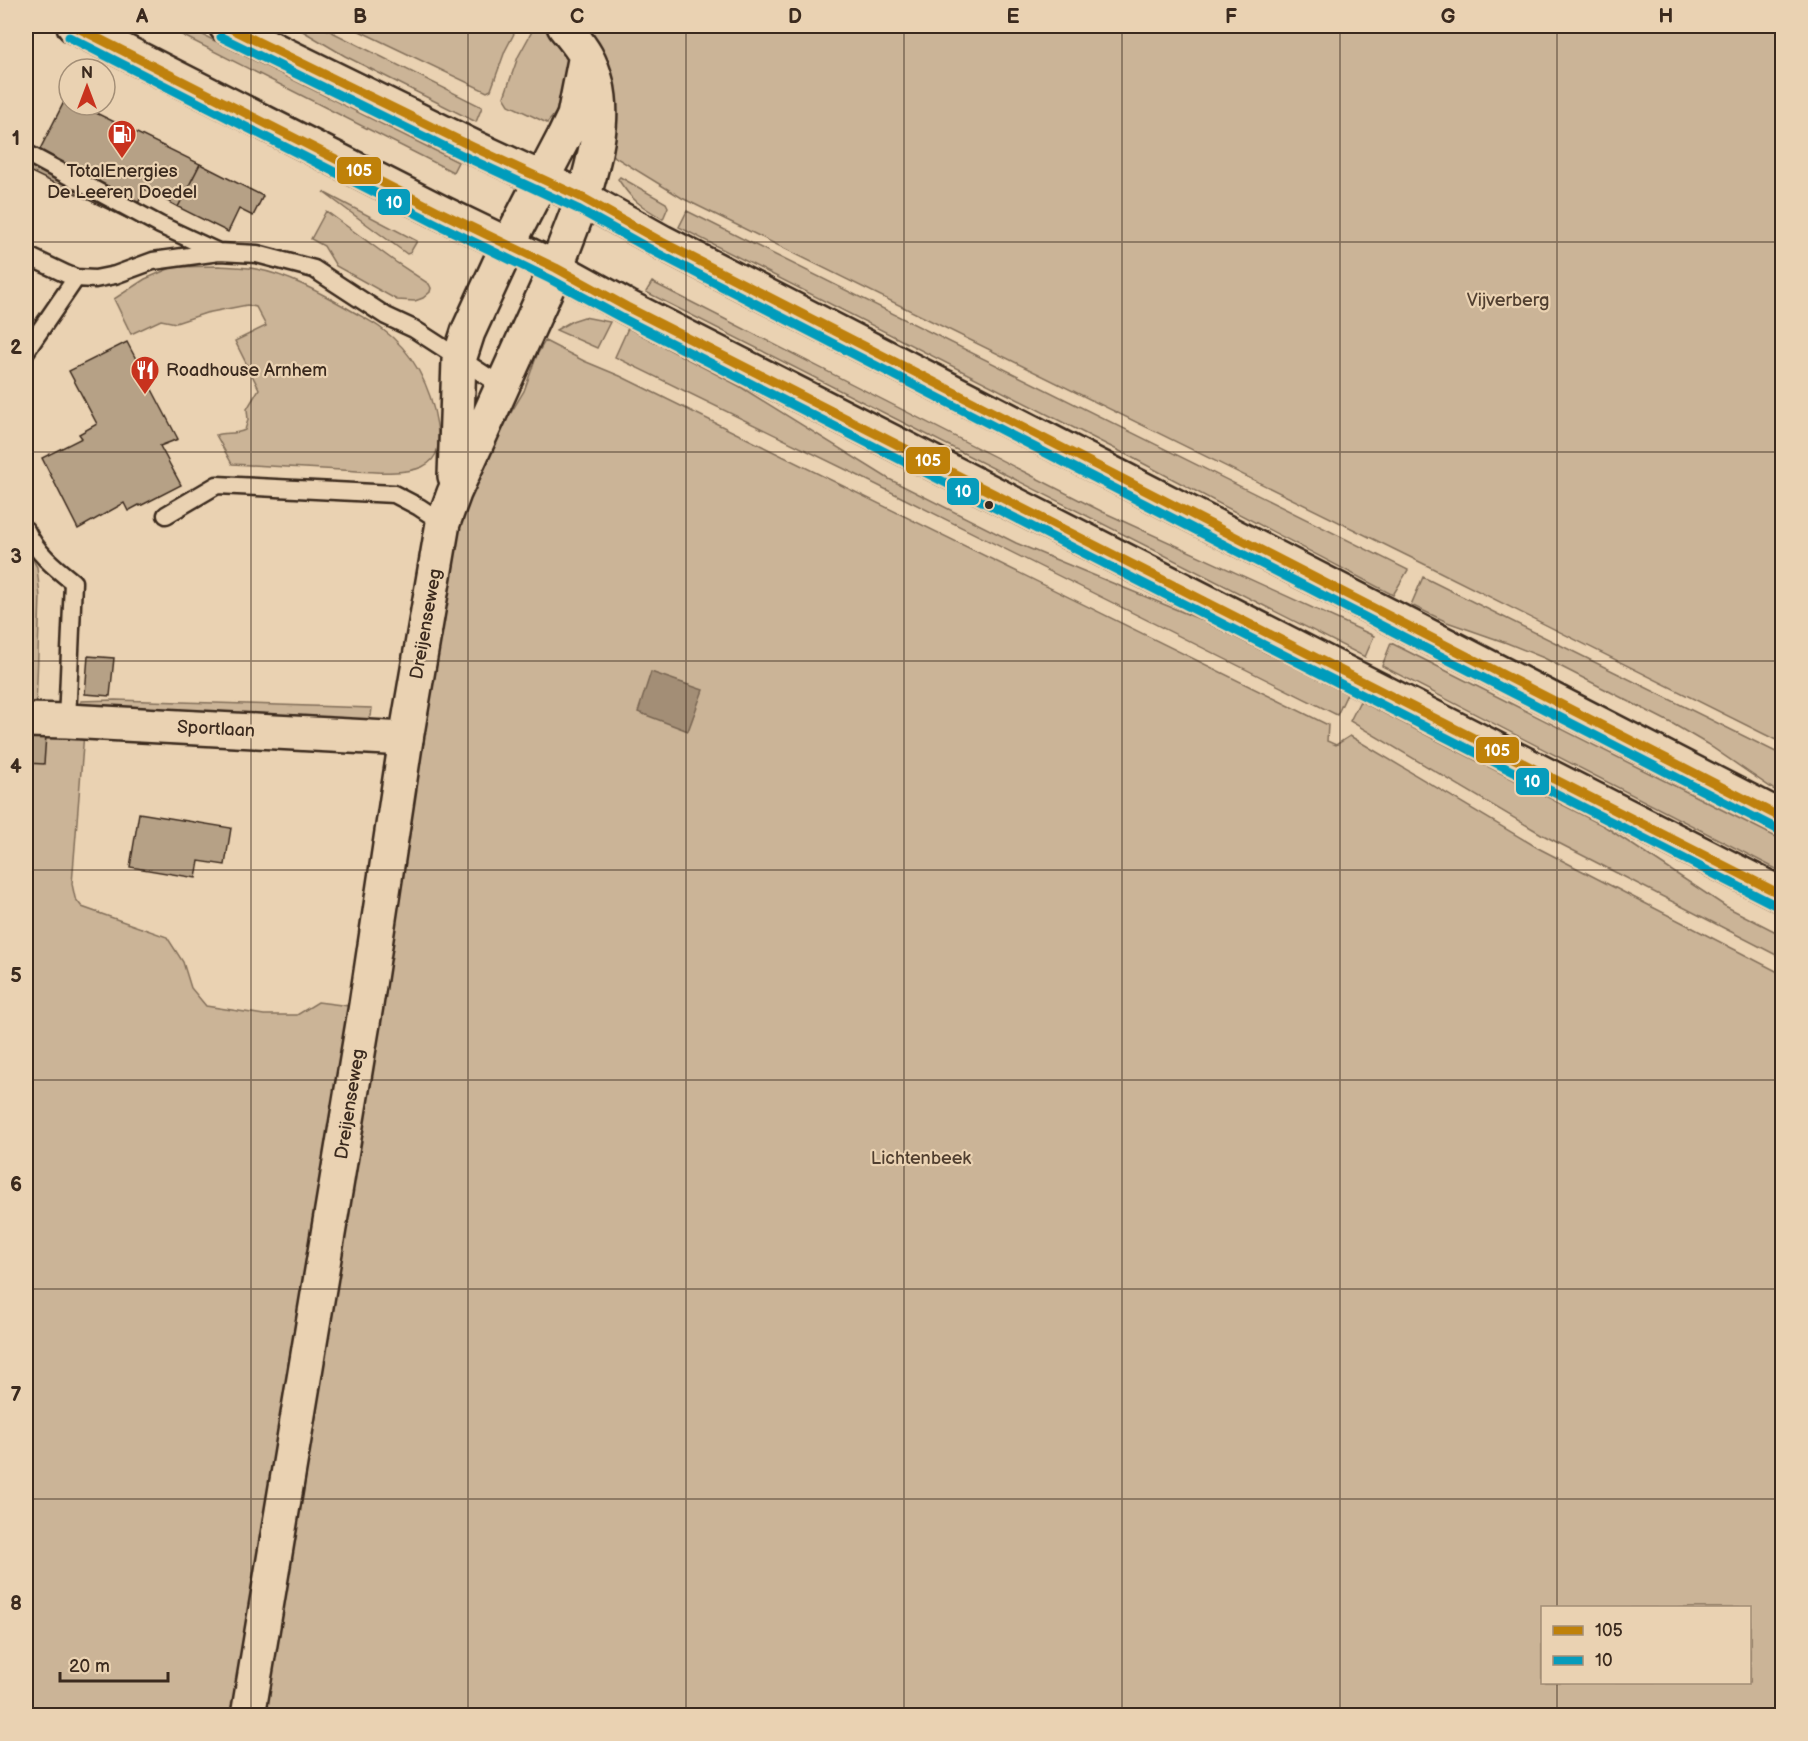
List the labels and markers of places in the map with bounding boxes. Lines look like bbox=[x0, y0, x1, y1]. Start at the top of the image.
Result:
fuel station icon: TotalEnergies De Leeren Doedel bbox=[106, 118, 138, 160]
place label: TotalEnergies De Leeren Doedel bbox=[47, 161, 197, 203]
restaurant icon: Roadhouse Arnhem bbox=[129, 354, 161, 396]
place label: Roadhouse Arnhem bbox=[166, 360, 327, 381]
unlabelled marker bbox=[983, 499, 995, 511]

